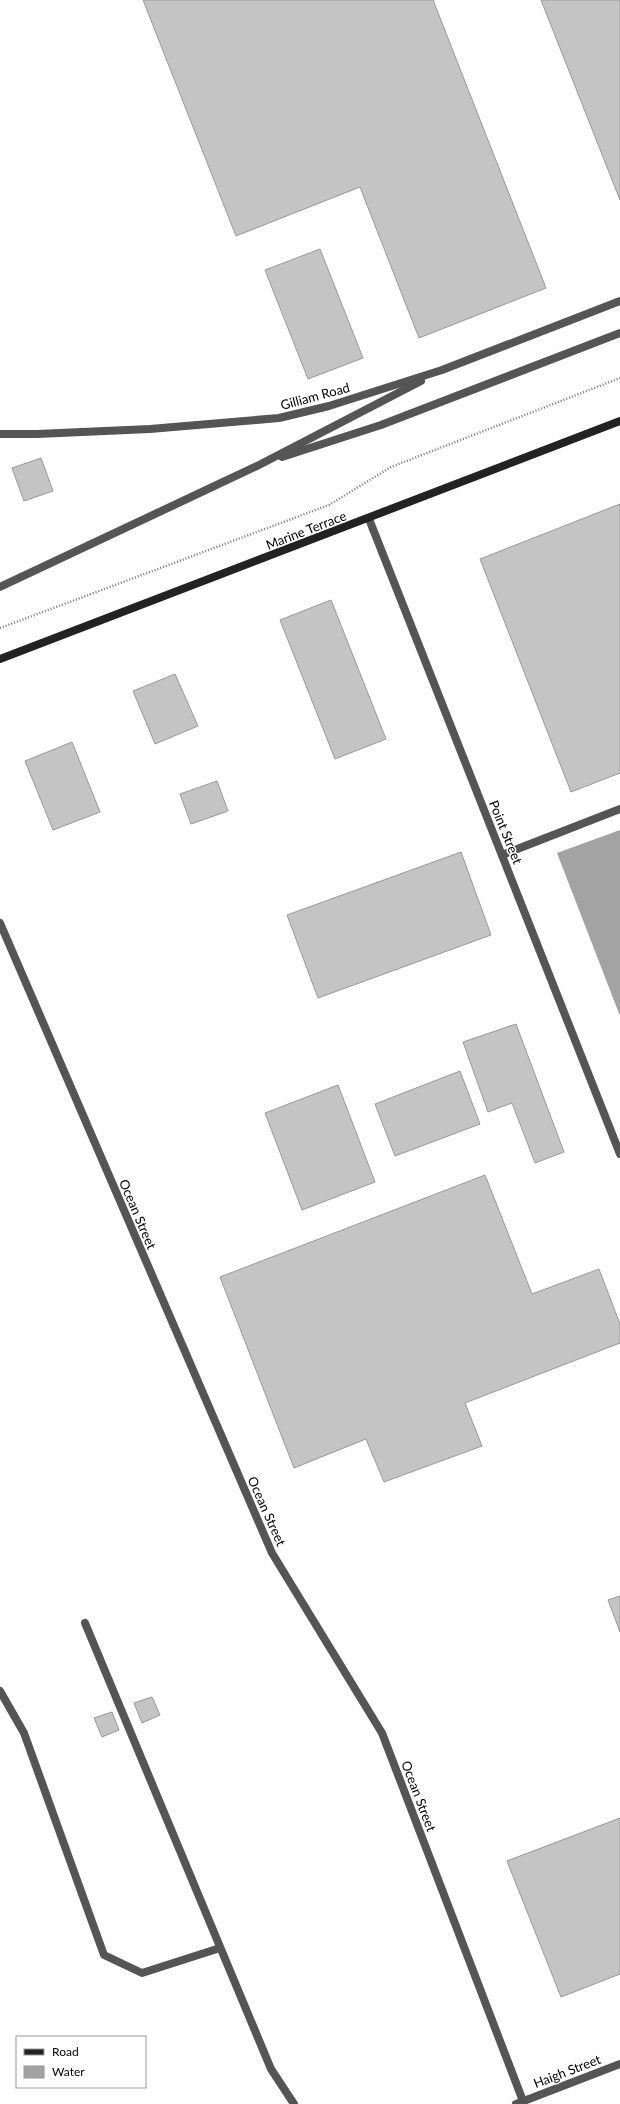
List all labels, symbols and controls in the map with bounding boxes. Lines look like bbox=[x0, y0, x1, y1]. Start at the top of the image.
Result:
street label: Gilliam Road bbox=[279, 379, 351, 413]
street label: Marine Terrace bbox=[263, 507, 349, 553]
street label: Point Street bbox=[486, 798, 526, 867]
street label: Ocean Street bbox=[116, 1177, 160, 1252]
street label: Ocean Street bbox=[245, 1474, 290, 1549]
street label: Ocean Street bbox=[398, 1758, 440, 1834]
legend bbox=[16, 2036, 146, 2088]
text: Road bbox=[52, 2044, 79, 2059]
street label: Haigh Street bbox=[531, 2051, 603, 2091]
text: Water bbox=[52, 2064, 85, 2079]

